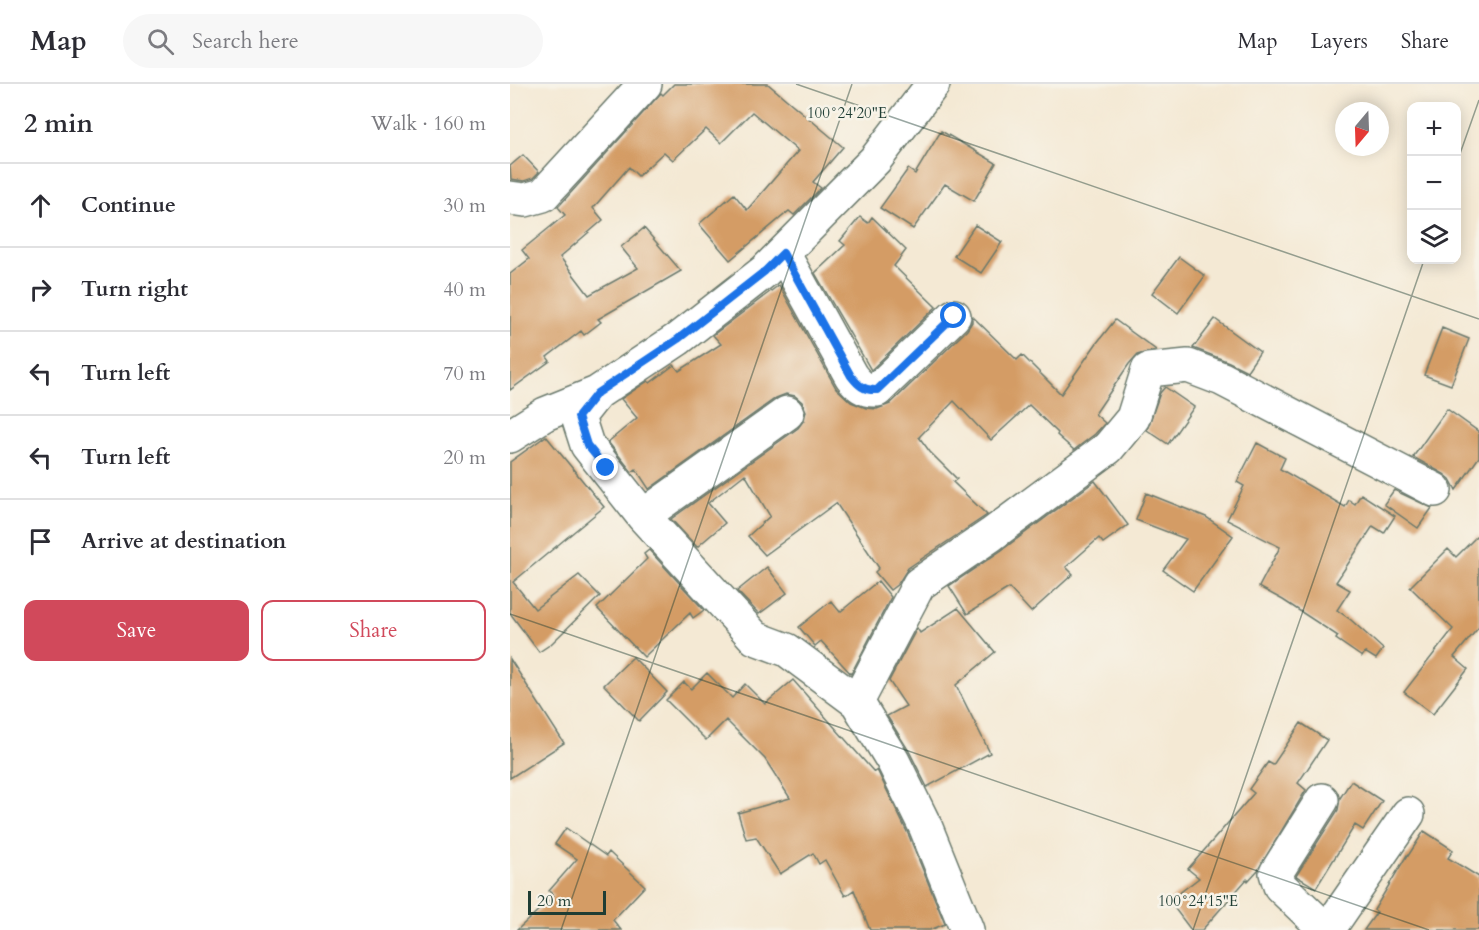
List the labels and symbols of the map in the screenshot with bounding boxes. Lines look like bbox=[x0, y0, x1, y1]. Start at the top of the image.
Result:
north arrow bbox=[1335, 102, 1389, 156]
text: 100°24'20"E bbox=[807, 103, 887, 123]
route start bbox=[940, 302, 966, 328]
route end bbox=[592, 454, 618, 480]
scale bar bbox=[528, 888, 606, 916]
text: 100°24'15"E bbox=[1158, 891, 1238, 911]

